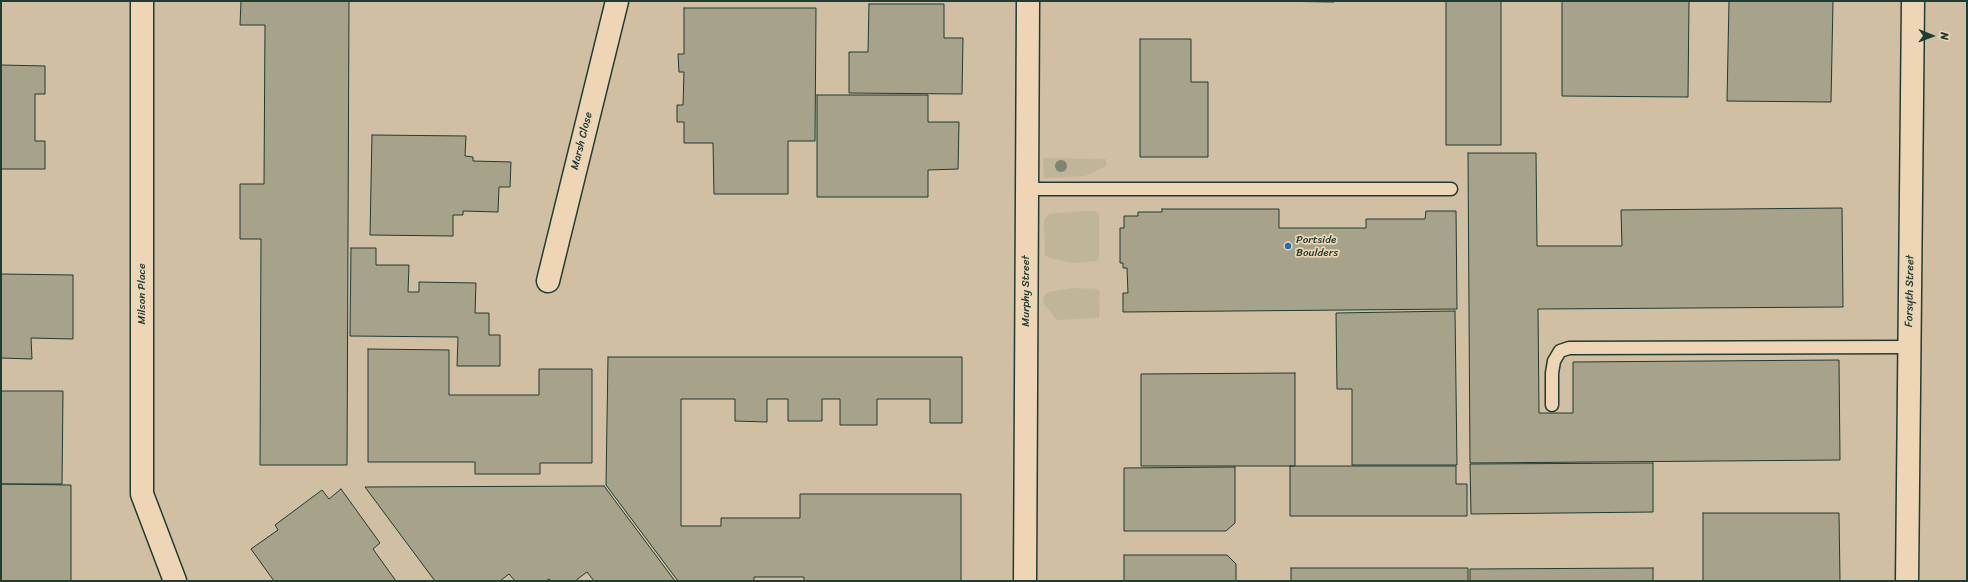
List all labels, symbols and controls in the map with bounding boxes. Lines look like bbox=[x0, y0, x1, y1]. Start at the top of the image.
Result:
north arrow bbox=[1912, 16, 1952, 56]
text: N bbox=[1935, 32, 1954, 40]
street label: Marsh Close bbox=[568, 111, 596, 171]
place label: Portside Boulders bbox=[1296, 233, 1338, 259]
marker: Portside Boulders bbox=[1283, 241, 1293, 251]
street label: Murphy Street bbox=[1019, 255, 1033, 327]
street label: Forsyth Street bbox=[1903, 255, 1917, 327]
street label: Milson Place bbox=[135, 263, 149, 325]

